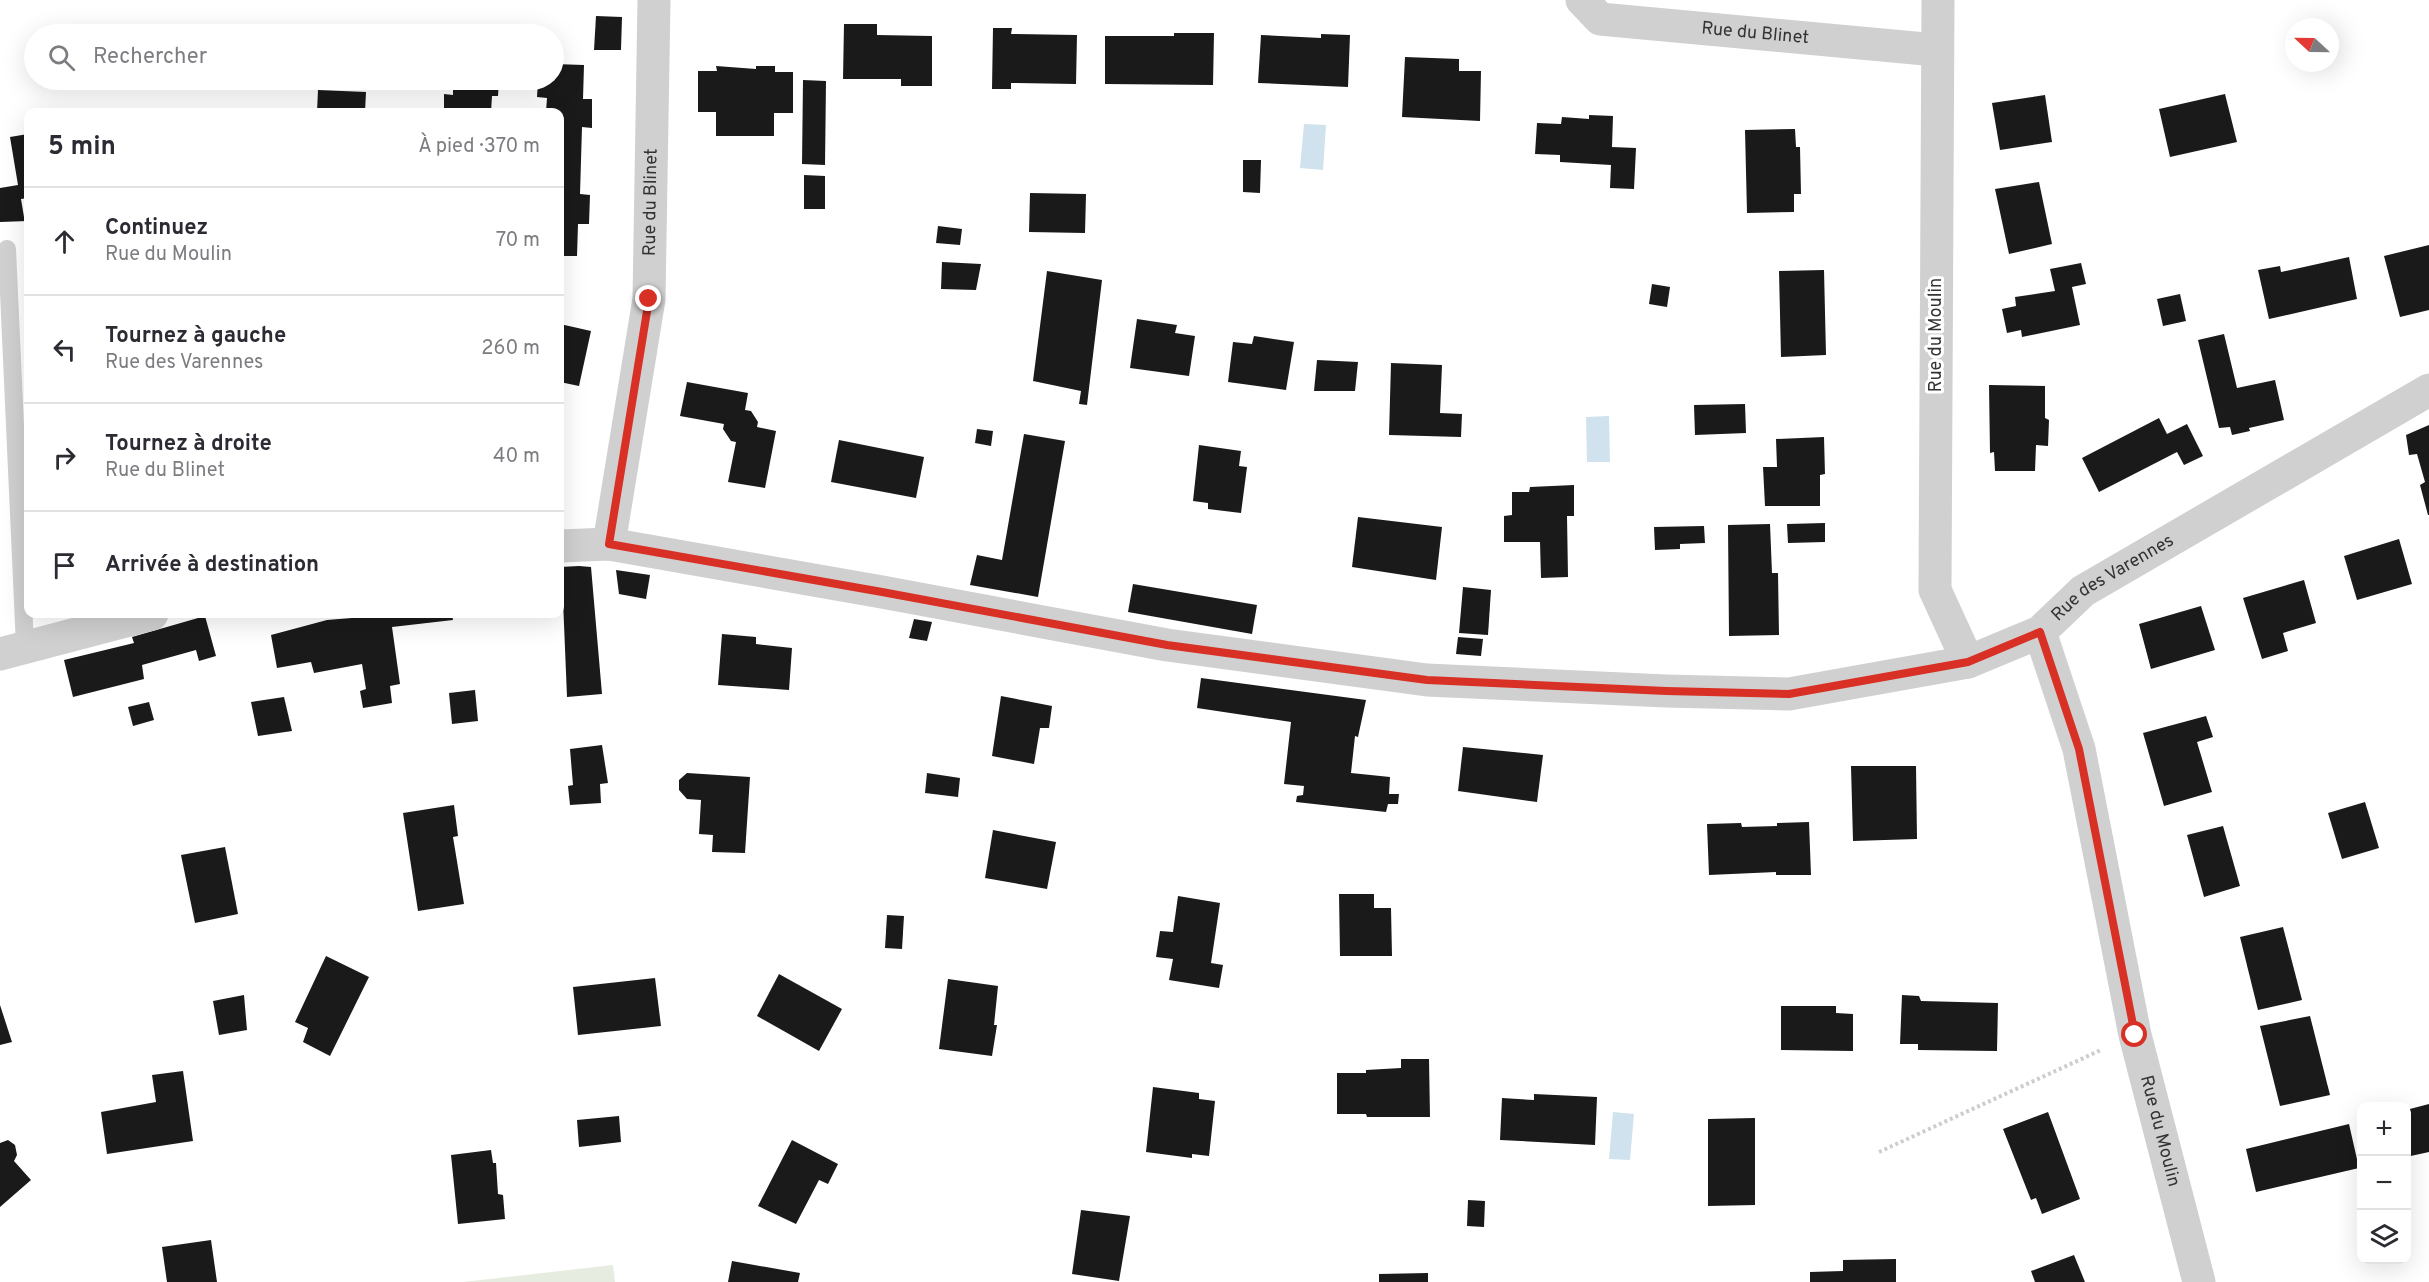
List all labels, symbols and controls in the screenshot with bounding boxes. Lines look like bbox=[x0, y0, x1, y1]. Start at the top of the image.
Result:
street label: Rue du Blinet bbox=[1700, 17, 1810, 50]
north arrow bbox=[2285, 18, 2339, 72]
search box bbox=[24, 24, 564, 90]
icon: search bbox=[45, 41, 78, 74]
text: Rechercher bbox=[93, 44, 207, 71]
text: 5 min bbox=[48, 131, 116, 164]
text: À pied · 370 m bbox=[418, 134, 540, 160]
street label: Rue du Blinet bbox=[638, 148, 663, 256]
text: Continuez bbox=[105, 215, 208, 242]
icon: ahead bbox=[48, 225, 81, 258]
text: 70 m bbox=[496, 228, 540, 254]
text: Rue du Moulin bbox=[105, 242, 232, 268]
street label: Rue du Moulin bbox=[1925, 278, 1948, 392]
route end bbox=[635, 285, 661, 311]
text: Tournez à gauche bbox=[105, 323, 286, 350]
icon: left bbox=[48, 333, 81, 366]
text: 260 m bbox=[481, 336, 540, 362]
text: Rue des Varennes bbox=[105, 350, 263, 376]
text: Tournez à droite bbox=[105, 431, 272, 458]
icon: right bbox=[48, 441, 81, 474]
text: 40 m bbox=[493, 444, 540, 470]
text: Rue du Blinet bbox=[105, 458, 225, 484]
street label: Rue des Varennes bbox=[2047, 529, 2178, 626]
icon: arrive bbox=[48, 549, 81, 582]
text: Arrivée à destination bbox=[105, 552, 319, 579]
route start bbox=[2121, 1021, 2147, 1047]
street label: Rue du Moulin bbox=[2134, 1073, 2185, 1189]
map controls bbox=[2357, 1102, 2411, 1264]
button: + bbox=[2357, 1102, 2411, 1156]
button: − bbox=[2357, 1156, 2411, 1210]
button: layers bbox=[2357, 1210, 2411, 1264]

